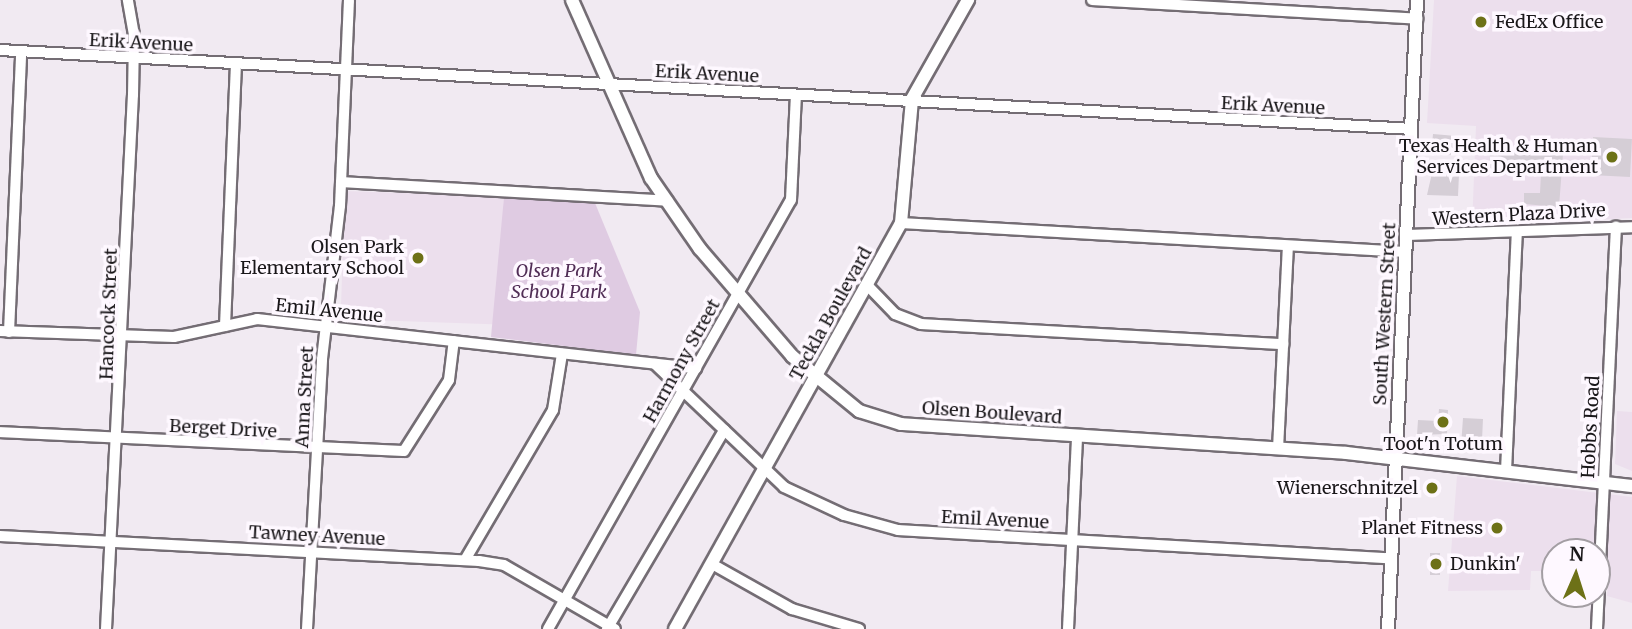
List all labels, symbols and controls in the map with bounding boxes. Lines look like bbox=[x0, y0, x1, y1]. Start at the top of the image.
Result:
place label: FedEx Office bbox=[1495, 11, 1603, 33]
marker: FedEx Office bbox=[1473, 14, 1489, 30]
street label: Erik Avenue bbox=[88, 29, 194, 57]
street label: Erik Avenue bbox=[654, 60, 760, 88]
street label: Erik Avenue bbox=[1220, 92, 1326, 120]
place label: Texas Health & Human Services Department bbox=[1399, 136, 1598, 178]
marker: Texas Health & Human Services Department bbox=[1604, 149, 1620, 165]
street label: Western Plaza Drive bbox=[1432, 200, 1606, 230]
street label: South Western Street bbox=[1369, 222, 1401, 406]
place label: Olsen Park Elementary School bbox=[240, 237, 404, 280]
street label: Teckla Boulevard bbox=[785, 244, 877, 384]
street label: Hancock Street bbox=[96, 248, 122, 380]
marker: Olsen Park Elementary School bbox=[410, 250, 426, 266]
park label: Olsen Park School Park bbox=[511, 261, 607, 304]
street label: Emil Avenue bbox=[274, 295, 384, 327]
street label: Harmony Street bbox=[639, 295, 725, 427]
street label: Anna Street bbox=[292, 345, 318, 449]
street label: Hobbs Road bbox=[1578, 375, 1604, 479]
street label: Olsen Boulevard bbox=[921, 397, 1063, 429]
marker: Toot'n Totum bbox=[1435, 414, 1451, 430]
street label: Berget Drive bbox=[169, 415, 277, 443]
place label: Toot'n Totum bbox=[1383, 433, 1503, 455]
place label: Wienerschnitzel bbox=[1277, 477, 1418, 499]
marker: Wienerschnitzel bbox=[1424, 480, 1440, 496]
street label: Emil Avenue bbox=[940, 506, 1050, 534]
place label: Planet Fitness bbox=[1361, 517, 1483, 539]
marker: Planet Fitness bbox=[1489, 520, 1505, 536]
street label: Tawney Avenue bbox=[248, 522, 386, 550]
north arrow bbox=[1541, 538, 1611, 608]
text: N bbox=[1569, 542, 1585, 566]
place label: Dunkin' bbox=[1450, 553, 1521, 575]
marker: Dunkin' bbox=[1428, 556, 1444, 572]

